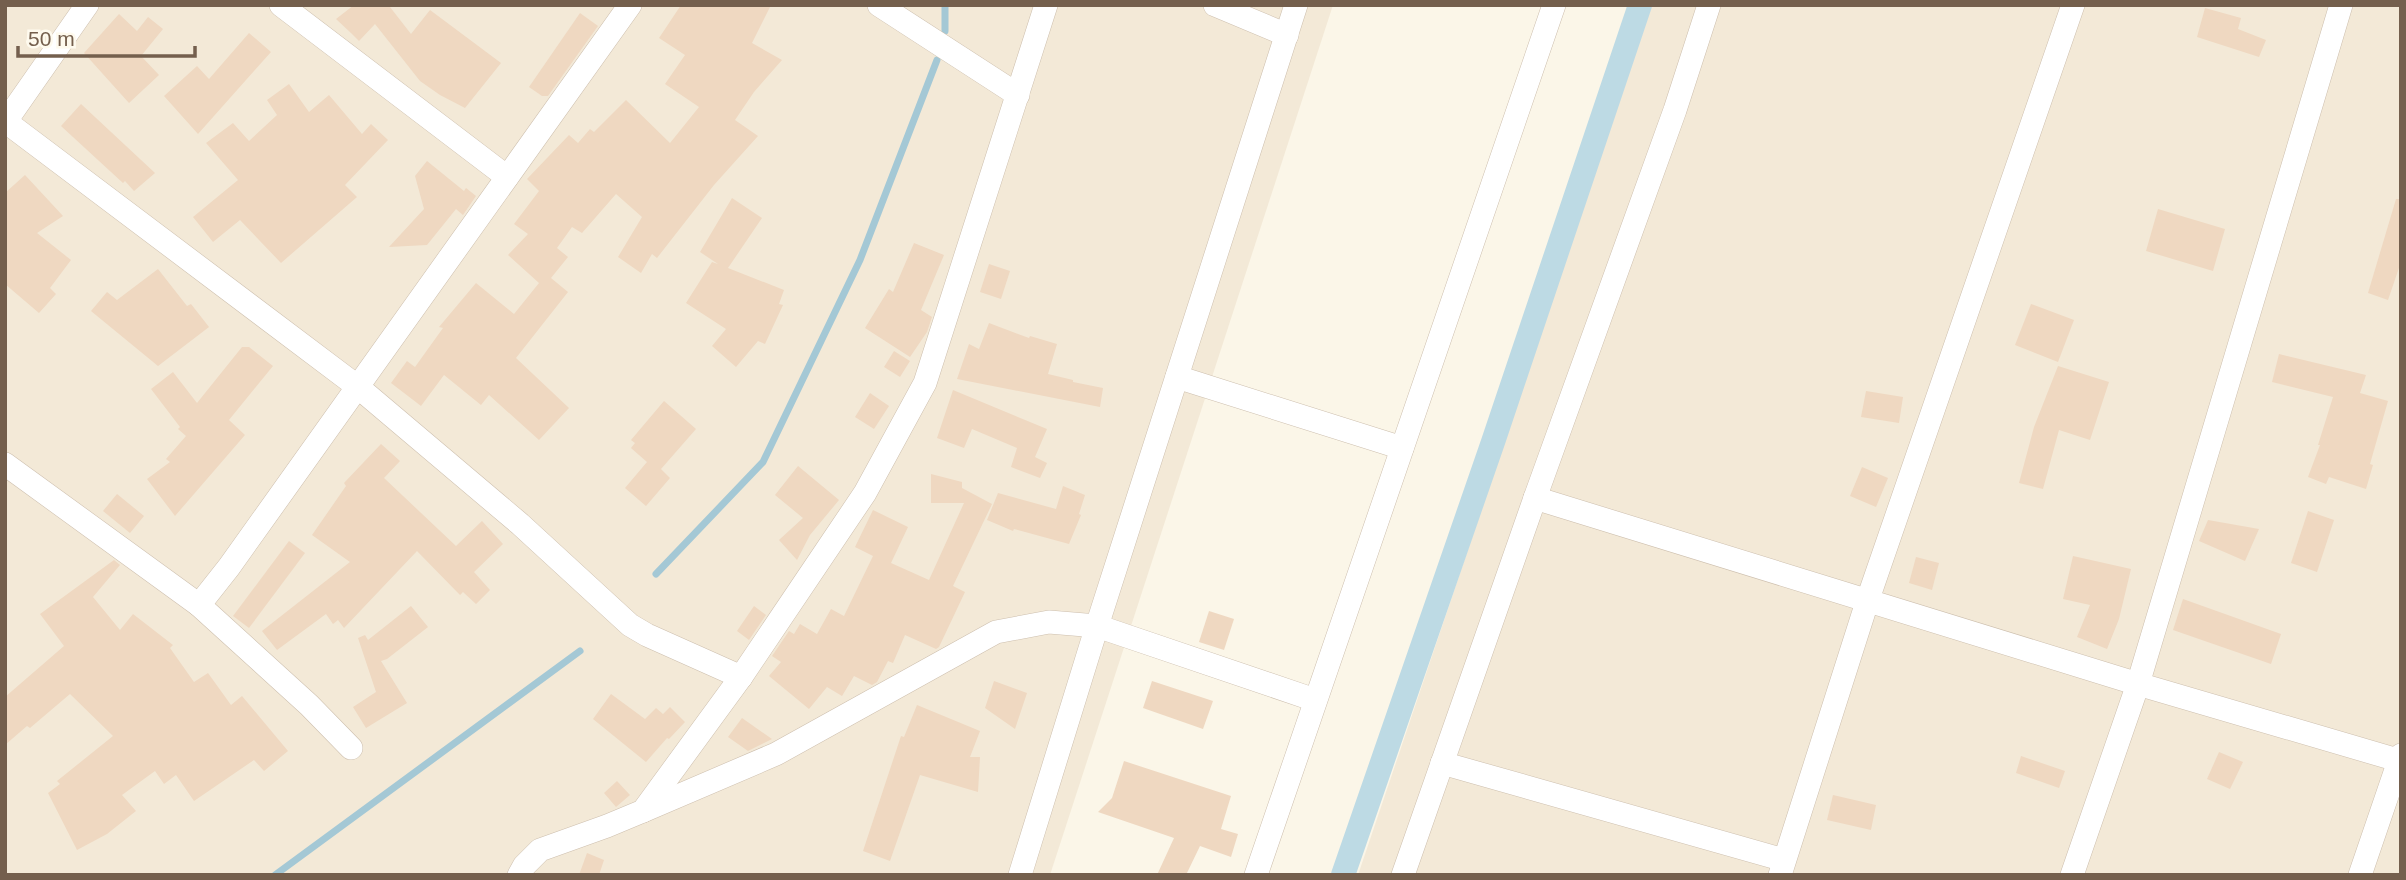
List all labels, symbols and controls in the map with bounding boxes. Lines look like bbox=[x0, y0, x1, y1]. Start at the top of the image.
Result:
scale bar bbox=[18, 14, 194, 58]
text: 50 m bbox=[28, 27, 75, 50]

